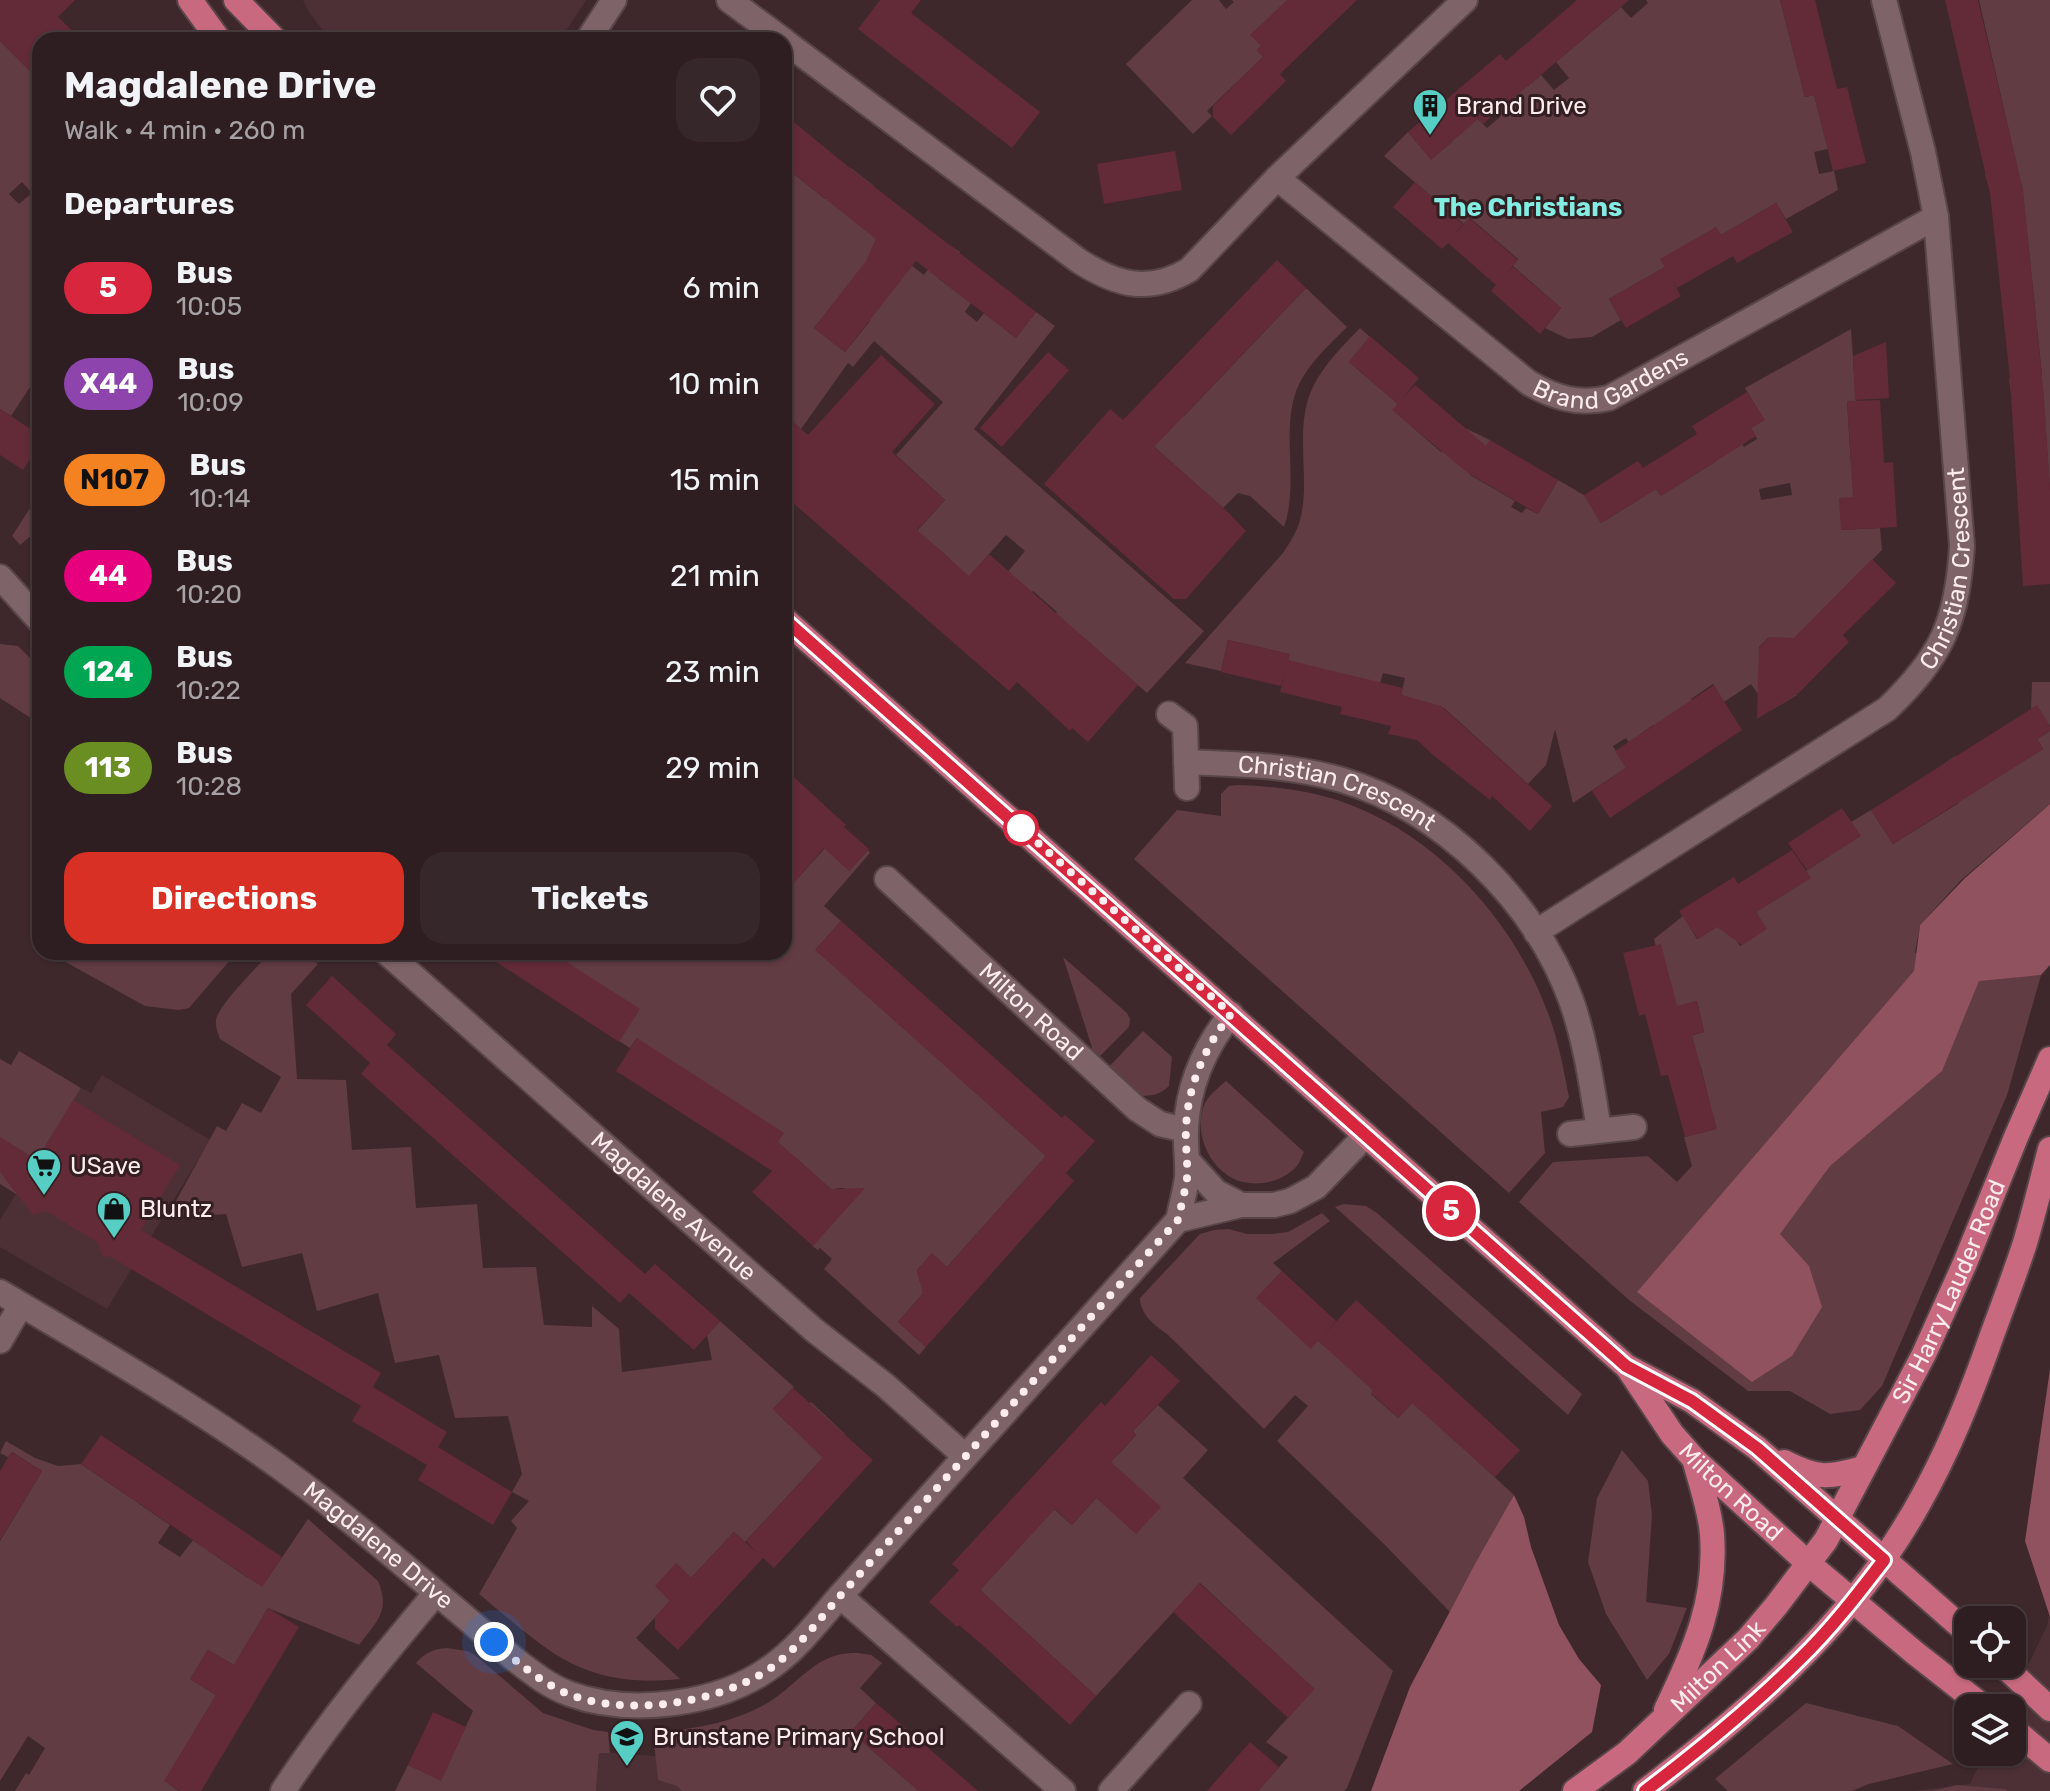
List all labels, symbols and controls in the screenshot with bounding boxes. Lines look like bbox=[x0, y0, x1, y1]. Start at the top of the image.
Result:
button: heart bbox=[676, 58, 760, 142]
text: Magdalene Drive bbox=[64, 62, 377, 108]
building icon: Brand Drive bbox=[1411, 87, 1449, 137]
place label: Brand Drive bbox=[1456, 92, 1587, 120]
text: Walk · 4 min · 260 m bbox=[64, 115, 305, 146]
text: Departures bbox=[64, 186, 235, 222]
district label: The Christians bbox=[1434, 192, 1622, 223]
text: Bus bbox=[176, 255, 233, 291]
text: 6 min bbox=[682, 270, 760, 306]
text: 5 bbox=[99, 271, 117, 304]
text: 10:05 bbox=[176, 291, 242, 322]
street label: Brand Gardens bbox=[1528, 343, 1693, 415]
text: Bus bbox=[177, 351, 234, 387]
text: 10 min bbox=[669, 366, 760, 402]
text: X44 bbox=[80, 367, 137, 400]
text: 10:09 bbox=[177, 387, 244, 418]
text: Bus bbox=[189, 447, 246, 483]
text: 15 min bbox=[670, 462, 760, 498]
text: N107 bbox=[80, 463, 149, 496]
street label: Christian Crescent bbox=[1913, 466, 1976, 675]
text: 10:14 bbox=[189, 483, 251, 514]
text: Bus bbox=[176, 543, 233, 579]
text: 21 min bbox=[670, 558, 760, 594]
text: 44 bbox=[89, 559, 127, 592]
text: 10:20 bbox=[176, 579, 242, 610]
text: Bus bbox=[176, 639, 233, 675]
text: 23 min bbox=[665, 654, 760, 690]
text: 124 bbox=[82, 655, 134, 688]
text: 10:22 bbox=[176, 675, 241, 706]
text: Bus bbox=[176, 735, 233, 771]
text: 29 min bbox=[665, 750, 760, 786]
street label: Christian Crescent bbox=[1237, 750, 1441, 837]
text: 113 bbox=[85, 751, 131, 784]
text: 10:28 bbox=[176, 771, 242, 802]
unlabelled marker bbox=[1004, 811, 1038, 845]
button: Directions bbox=[64, 852, 404, 944]
button: Tickets bbox=[420, 852, 760, 944]
street label: Milton Road bbox=[973, 957, 1089, 1066]
street label: Magdalene Avenue bbox=[585, 1126, 762, 1287]
supermarket icon: USave bbox=[25, 1147, 63, 1197]
place label: USave bbox=[70, 1152, 141, 1180]
street label: Sir Harry Lauder Road bbox=[1886, 1176, 2011, 1409]
line badge: 5 bbox=[1425, 1185, 1477, 1237]
shop icon: Bluntz bbox=[95, 1190, 133, 1240]
text: 5 bbox=[1442, 1194, 1460, 1227]
place label: Bluntz bbox=[140, 1195, 212, 1223]
street label: Milton Road bbox=[1673, 1438, 1788, 1547]
street label: Magdalene Drive bbox=[298, 1476, 459, 1615]
map controls bbox=[1954, 1606, 2026, 1766]
button: locate bbox=[1954, 1606, 2026, 1678]
street label: Milton Link bbox=[1665, 1614, 1772, 1718]
your location bbox=[474, 1622, 514, 1662]
button: layers bbox=[1954, 1694, 2026, 1766]
school or university icon: Brunstane Primary School bbox=[608, 1718, 646, 1768]
place label: Brunstane Primary School bbox=[653, 1723, 945, 1751]

